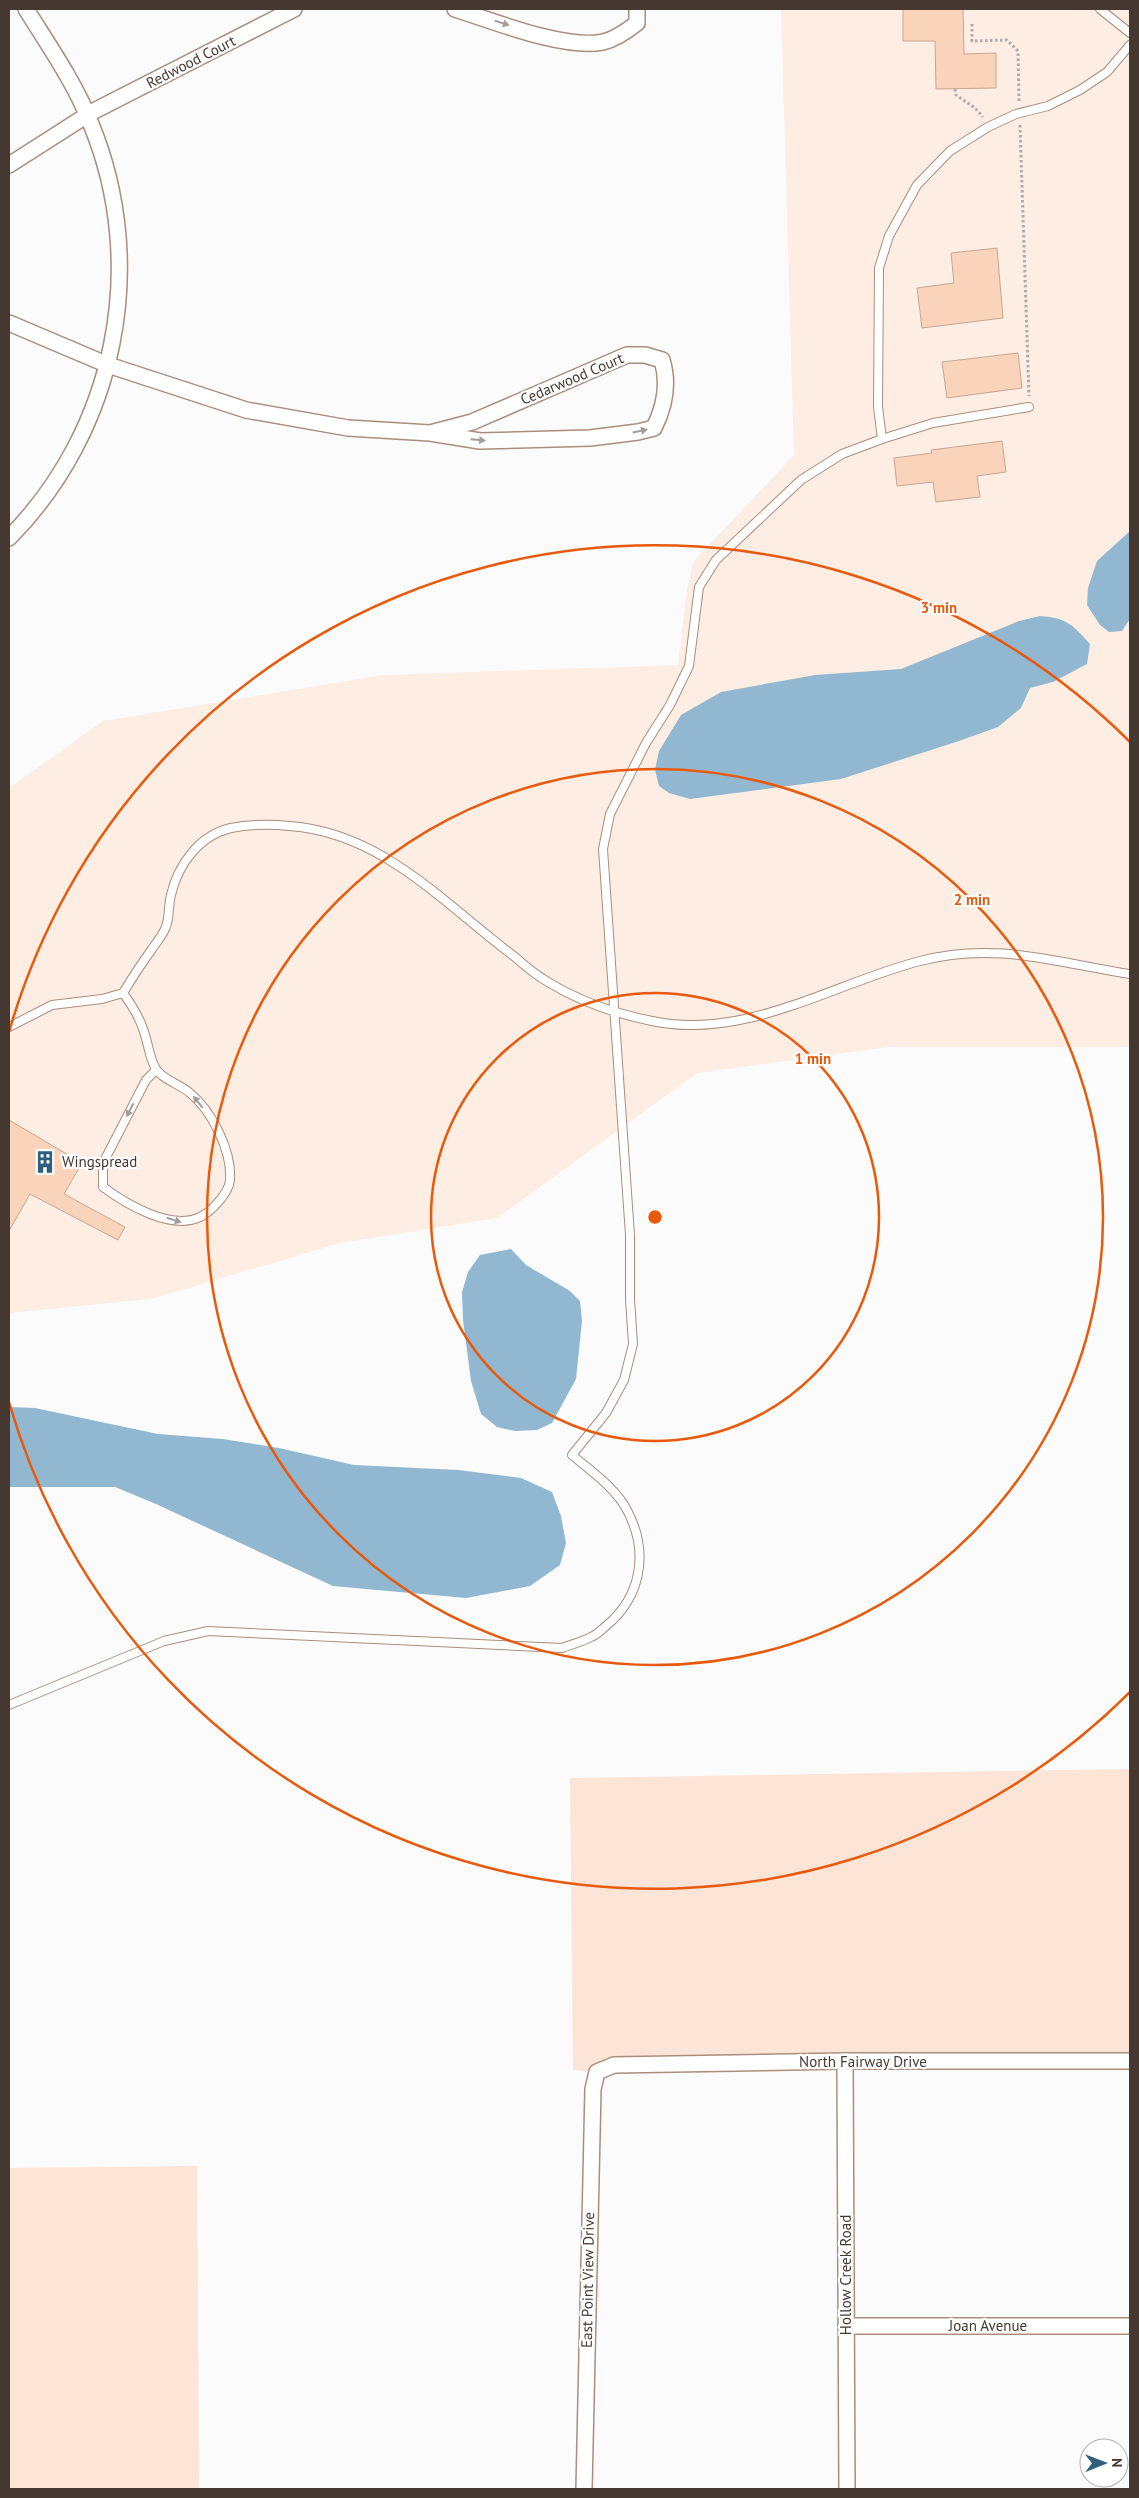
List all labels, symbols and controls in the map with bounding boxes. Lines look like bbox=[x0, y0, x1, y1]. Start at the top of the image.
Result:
one-way arrow bbox=[495, 20, 510, 28]
street label: Redwood Court bbox=[143, 31, 239, 92]
street label: Cedarwood Court bbox=[517, 348, 626, 409]
one-way arrow bbox=[632, 427, 647, 435]
one-way arrow bbox=[470, 436, 486, 444]
text: 3 min bbox=[921, 598, 957, 617]
text: 2 min bbox=[954, 890, 990, 909]
text: 1 min bbox=[795, 1049, 831, 1068]
one-way arrow bbox=[192, 1096, 203, 1109]
one-way arrow bbox=[126, 1103, 134, 1118]
building icon: Wingspread bbox=[32, 1149, 58, 1175]
place label: Wingspread bbox=[62, 1152, 137, 1171]
centre of rings bbox=[646, 1208, 664, 1226]
one-way arrow bbox=[167, 1217, 182, 1225]
street label: North Fairway Drive bbox=[799, 2052, 927, 2071]
street label: East Point View Drive bbox=[577, 2212, 598, 2348]
street label: Hollow Creek Road bbox=[836, 2215, 855, 2335]
street label: Joan Avenue bbox=[948, 2316, 1027, 2335]
north arrow bbox=[1079, 2438, 1129, 2488]
text: N bbox=[1108, 2458, 1126, 2468]

